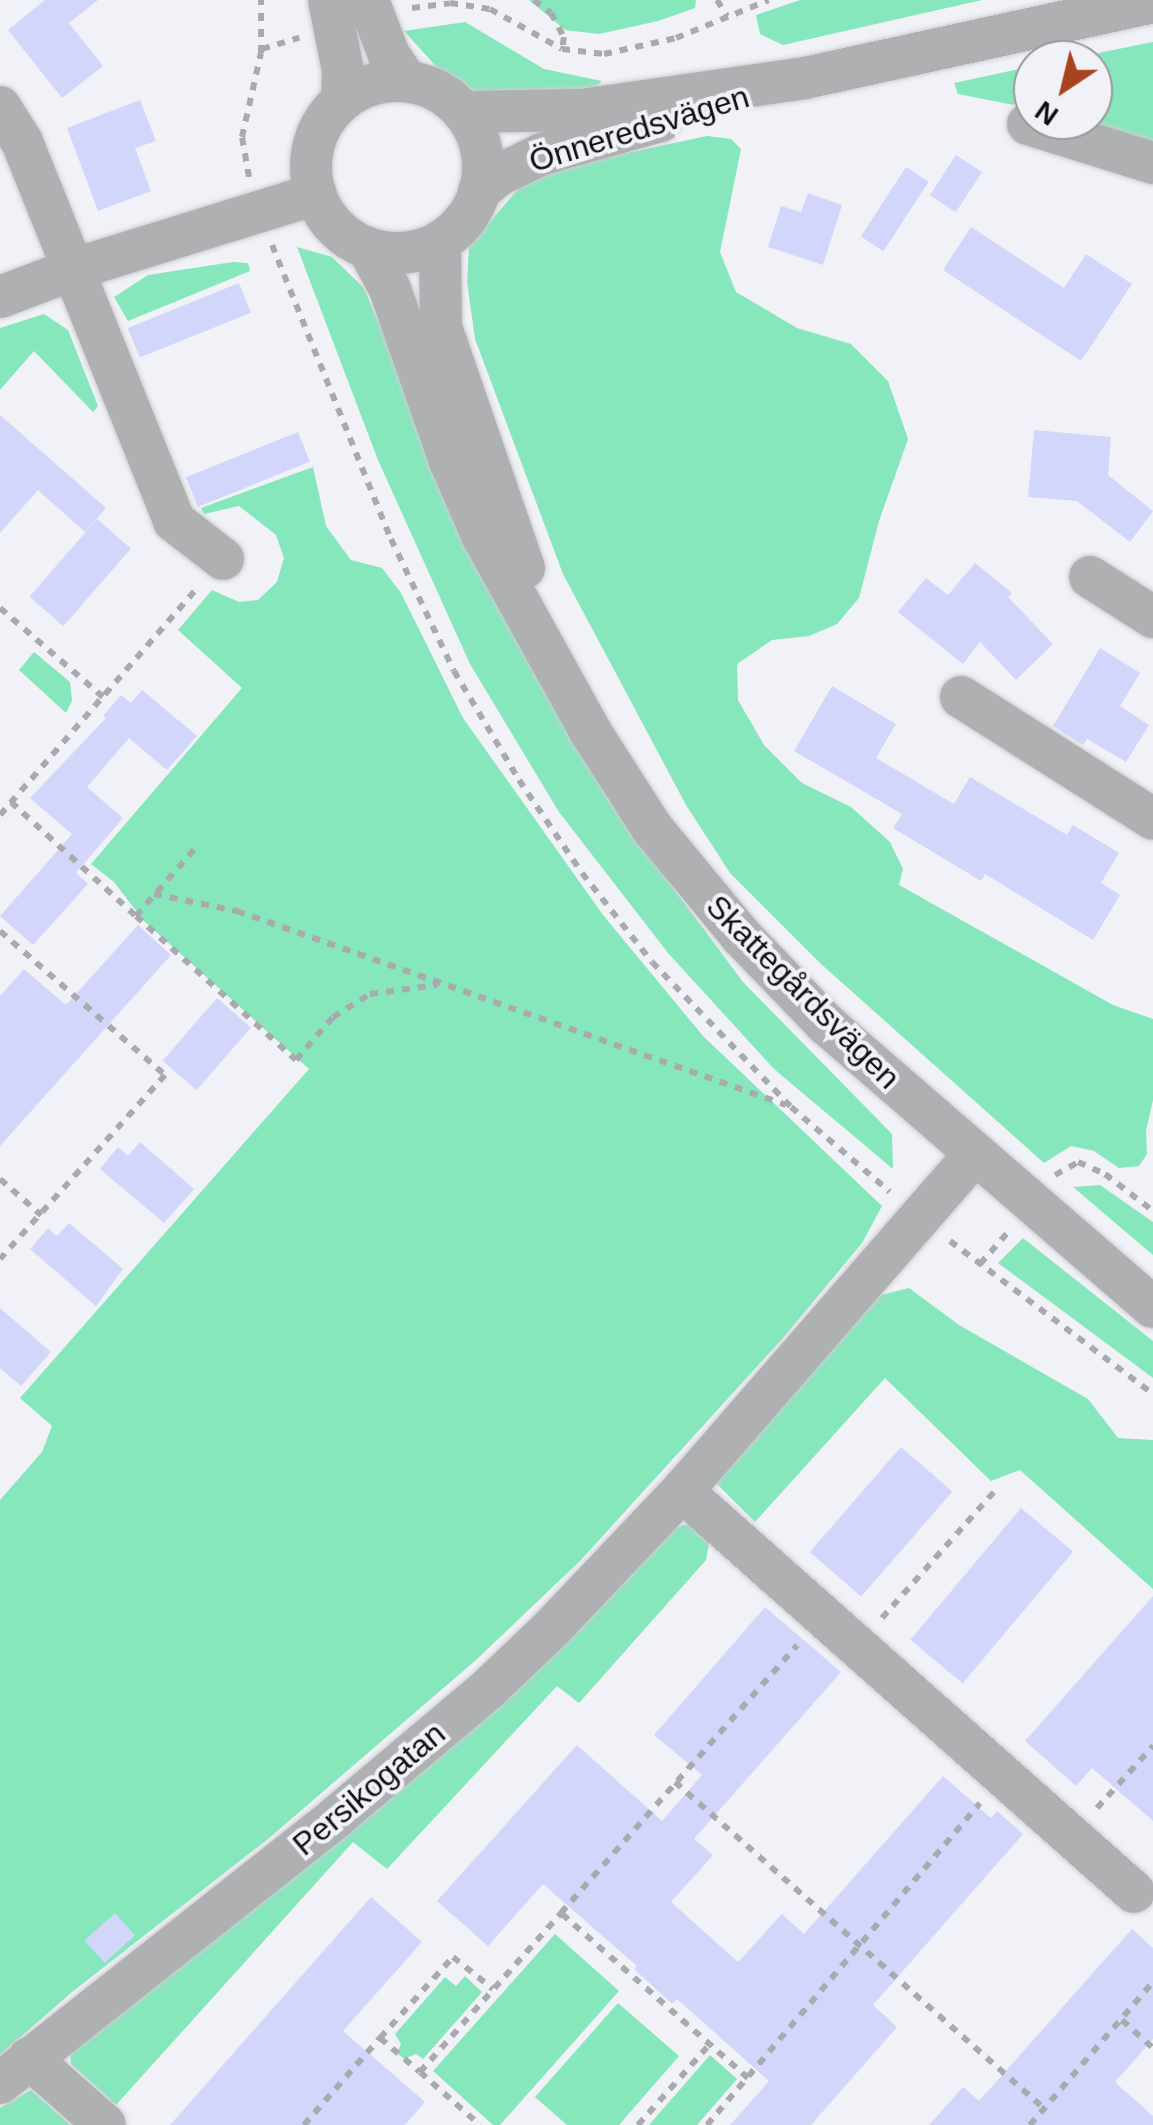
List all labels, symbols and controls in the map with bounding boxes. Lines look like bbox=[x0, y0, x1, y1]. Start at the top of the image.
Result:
north arrow bbox=[1013, 40, 1113, 140]
street label: Önneredsvägen bbox=[525, 77, 753, 181]
text: N bbox=[1029, 95, 1064, 132]
street label: Skattegårdsvägen bbox=[698, 887, 908, 1097]
street label: Persikogatan bbox=[285, 1714, 453, 1864]

